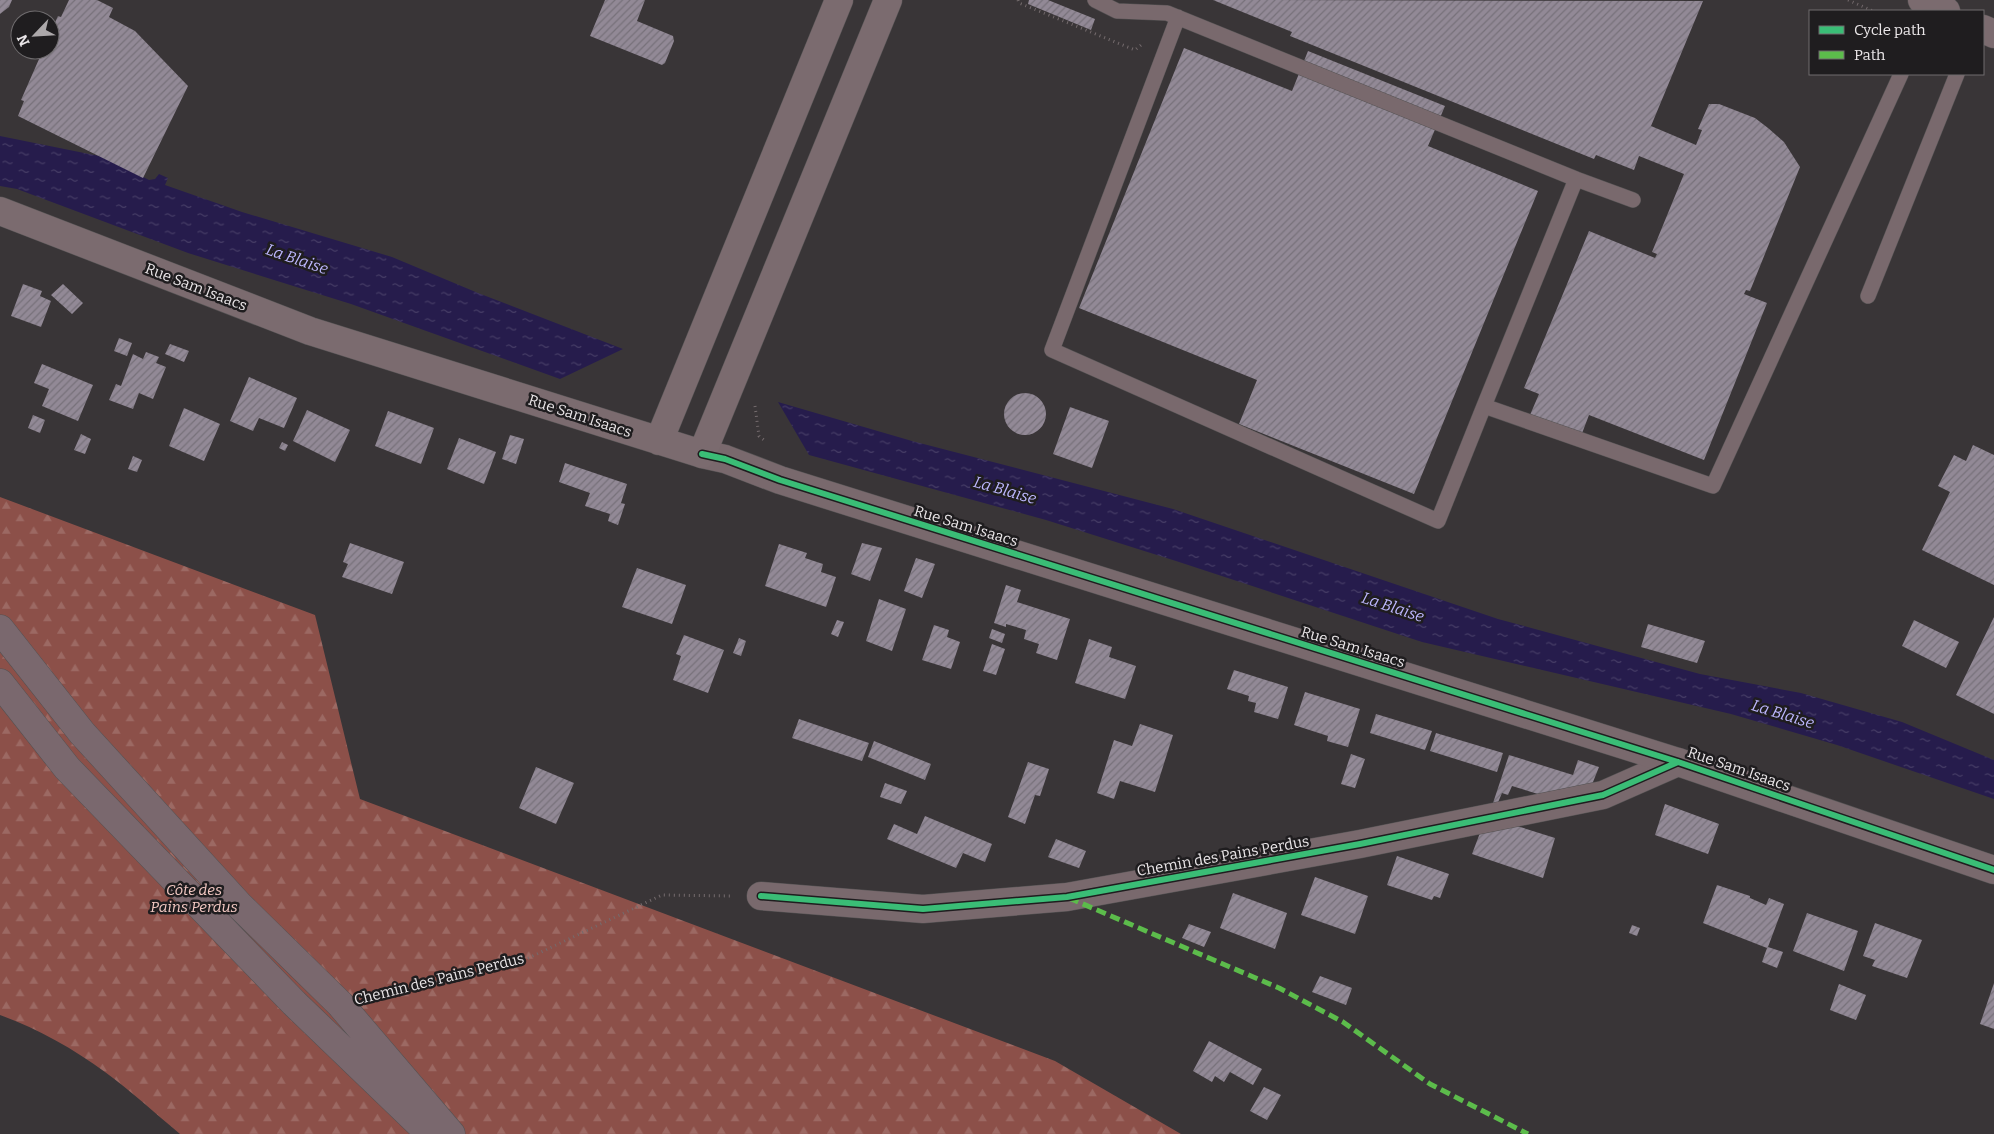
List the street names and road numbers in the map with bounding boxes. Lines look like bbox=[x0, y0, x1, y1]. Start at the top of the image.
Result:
street label: Rue Sam Isaacs bbox=[142, 259, 250, 315]
street label: Rue Sam Isaacs bbox=[526, 391, 634, 441]
street label: Rue Sam Isaacs bbox=[912, 502, 1020, 550]
street label: Rue Sam Isaacs bbox=[1299, 623, 1407, 671]
street label: Rue Sam Isaacs bbox=[1685, 743, 1793, 795]
street label: Chemin des Pains Perdus bbox=[1135, 832, 1311, 880]
street label: Chemin des Pains Perdus bbox=[352, 949, 526, 1009]

